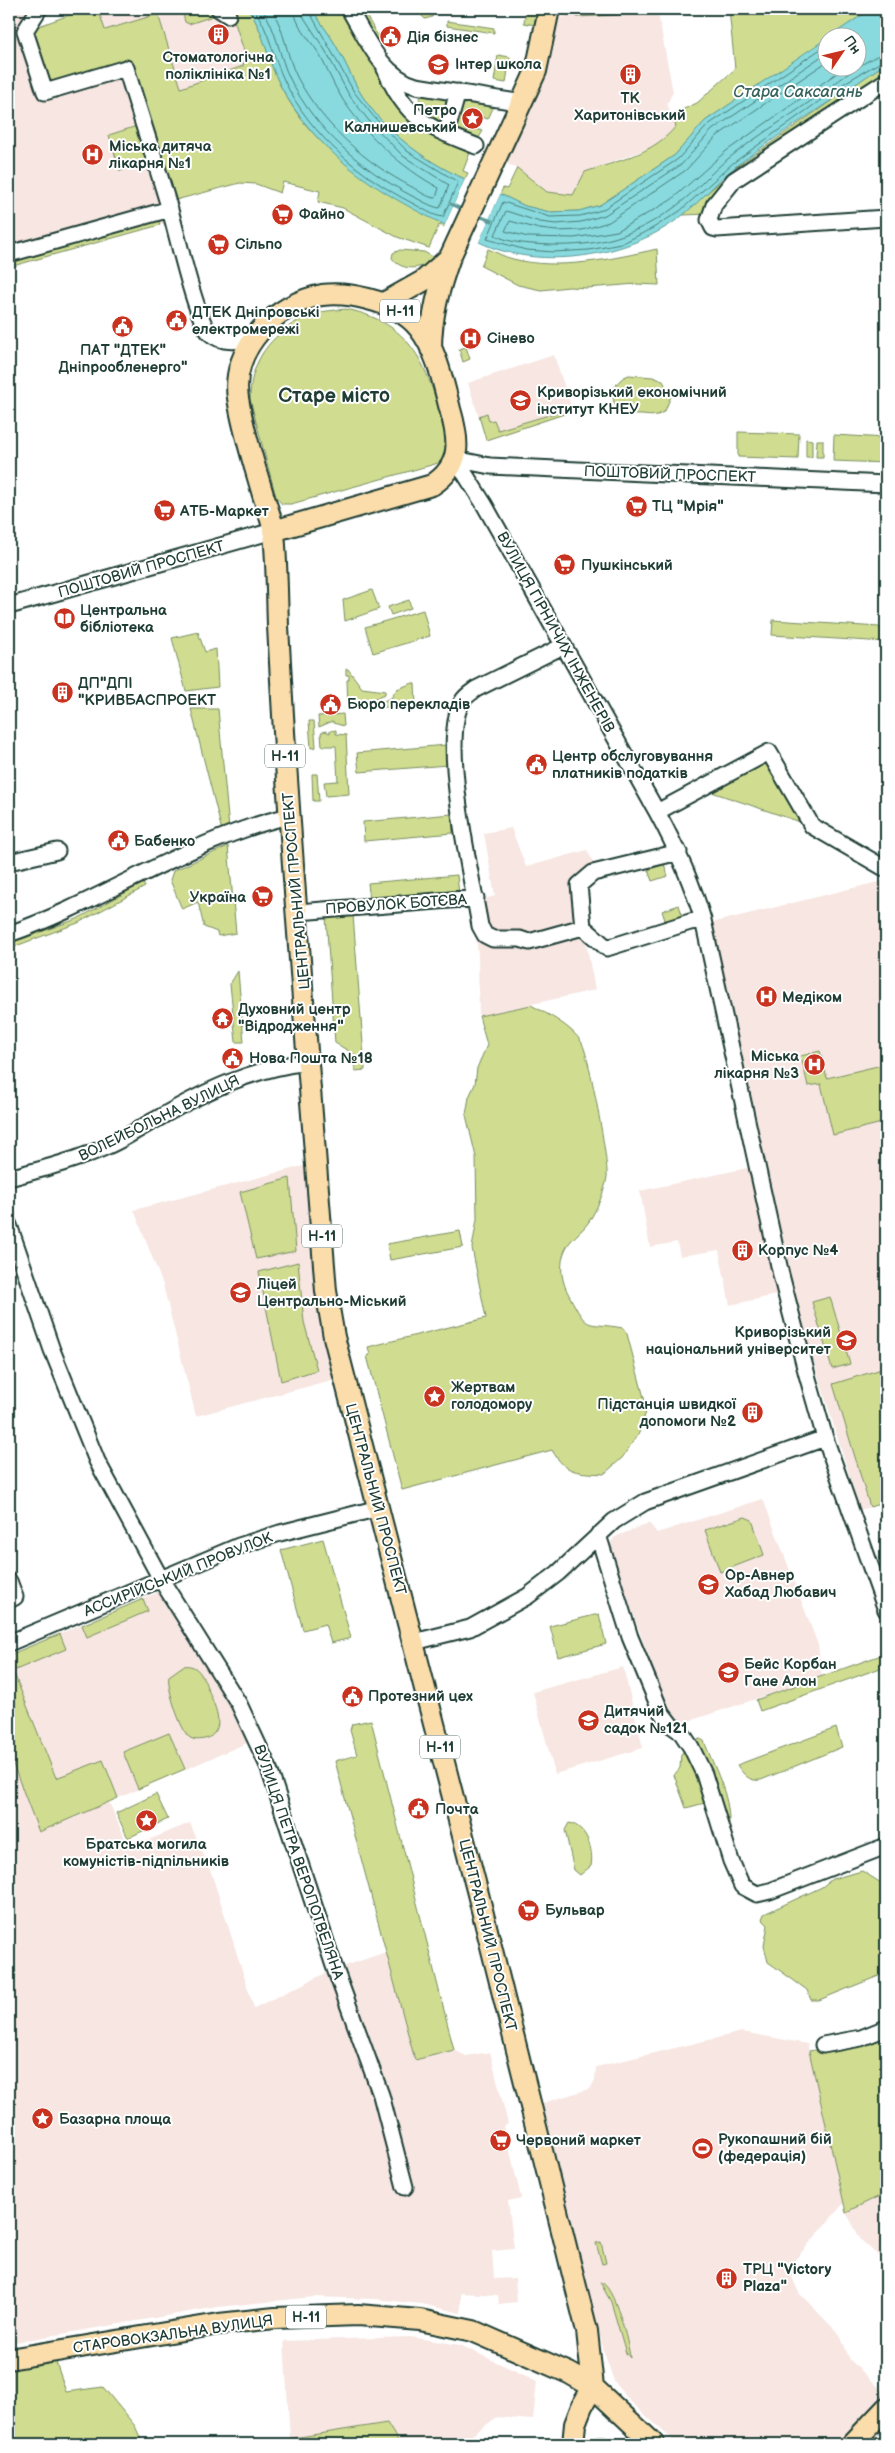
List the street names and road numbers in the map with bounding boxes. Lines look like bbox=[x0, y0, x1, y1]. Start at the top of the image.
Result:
road number: Н-11 bbox=[380, 300, 420, 322]
street label: ПОШТОВИЙ ПРОСПЕКТ bbox=[584, 462, 757, 487]
street label: ВУЛИЦЯ ГІРНИЧИХ ІНЖЕНЕРІВ bbox=[492, 528, 619, 736]
street label: ПОШТОВИЙ ПРОСПЕКТ bbox=[56, 537, 227, 602]
road number: Н-11 bbox=[265, 744, 305, 768]
street label: ЦЕНТРАЛЬНИЙ ПРОСПЕКТ bbox=[278, 791, 315, 990]
street label: ПРОВУЛОК БОТЄВА bbox=[325, 890, 468, 919]
street label: ВОЛЕЙБОЛЬНА ВУЛИЦЯ bbox=[76, 1071, 243, 1166]
road number: Н-11 bbox=[302, 1224, 342, 1248]
street label: ЦЕНТРАЛЬНИЙ ПРОСПЕКТ bbox=[341, 1401, 410, 1597]
street label: АССИРІЙСЬКИЙ ПРОВУЛОК bbox=[80, 1528, 276, 1621]
road number: Н-11 bbox=[420, 1735, 460, 1758]
street label: ВУЛИЦЯ ПЕТРА ВЕРОПОТВЕЛЯНА bbox=[249, 1742, 348, 1983]
street label: ЦЕНТРАЛЬНИЙ ПРОСПЕКТ bbox=[454, 1837, 521, 2034]
road number: Н-11 bbox=[286, 2306, 326, 2328]
street label: СТАРОВОКЗАЛЬНА ВУЛИЦЯ bbox=[72, 2311, 274, 2358]

